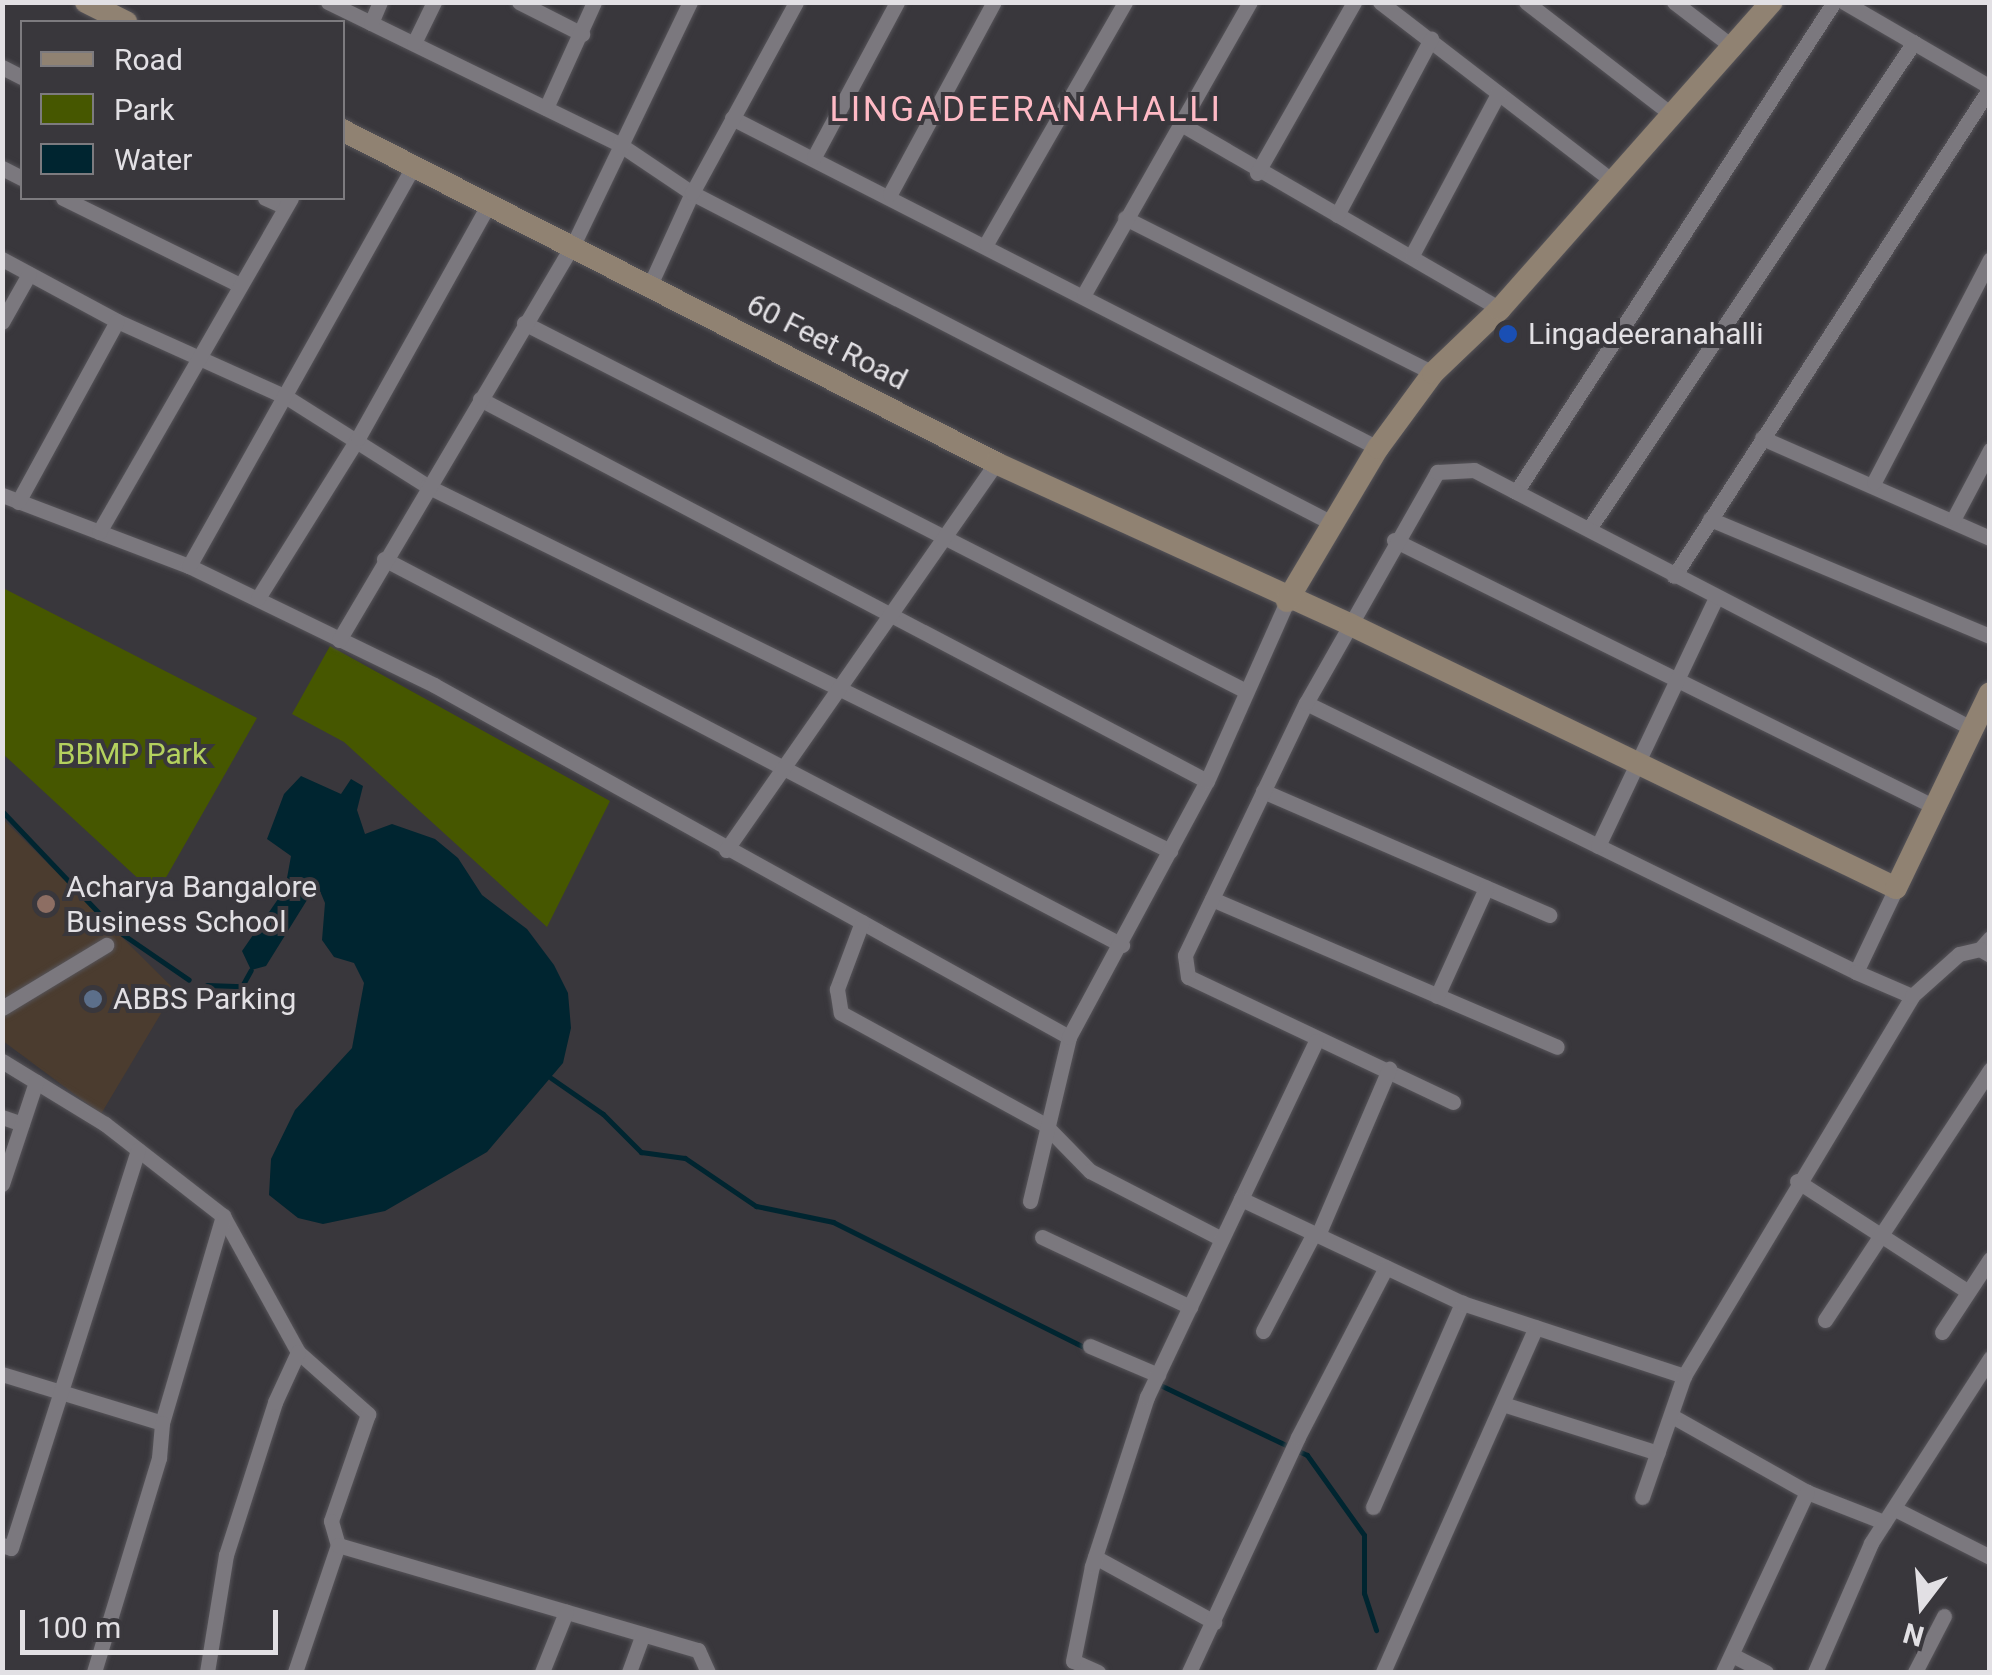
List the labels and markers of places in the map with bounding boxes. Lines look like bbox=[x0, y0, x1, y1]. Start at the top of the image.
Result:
place label: Lingadeeranahalli bbox=[1528, 316, 1763, 352]
marker: Lingadeeranahalli bbox=[1497, 323, 1519, 345]
place label: Acharya Bangalore Business School bbox=[66, 869, 317, 940]
marker: Acharya Bangalore Business School bbox=[35, 893, 57, 915]
place label: ABBS Parking bbox=[113, 981, 296, 1017]
marker: ABBS Parking bbox=[82, 988, 104, 1010]

